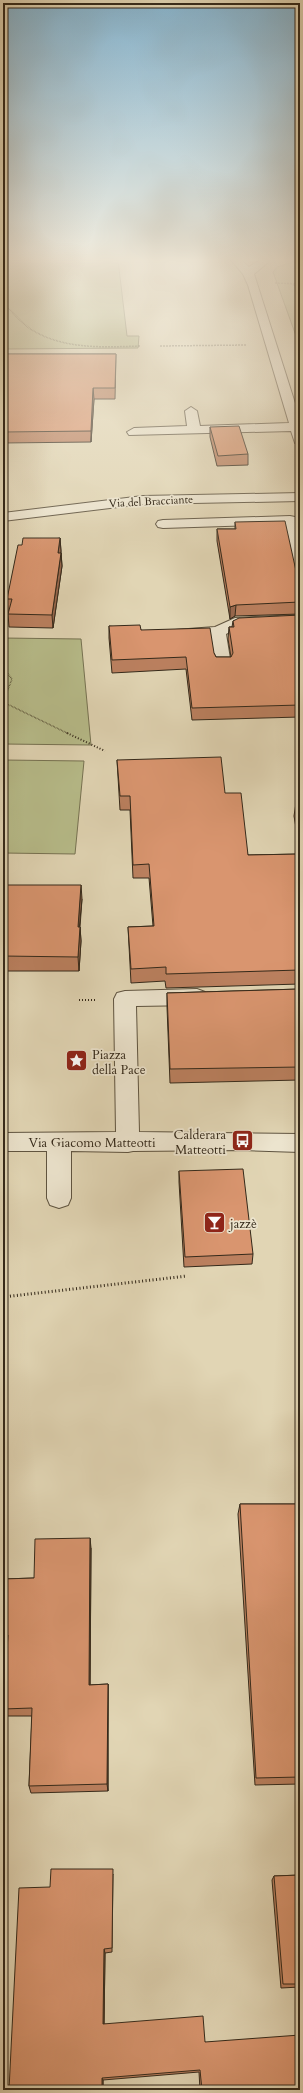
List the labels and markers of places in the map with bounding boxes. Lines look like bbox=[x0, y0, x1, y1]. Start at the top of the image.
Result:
place label: Piazza della Pace bbox=[92, 1046, 146, 1079]
place icon: Piazza della Pace bbox=[64, 1048, 90, 1074]
place label: Calderara Matteotti bbox=[174, 1126, 226, 1159]
bus stop icon: Calderara Matteotti bbox=[229, 1128, 255, 1154]
bar icon: jazzè bbox=[201, 1210, 227, 1236]
place label: jazzè bbox=[228, 1215, 257, 1233]

